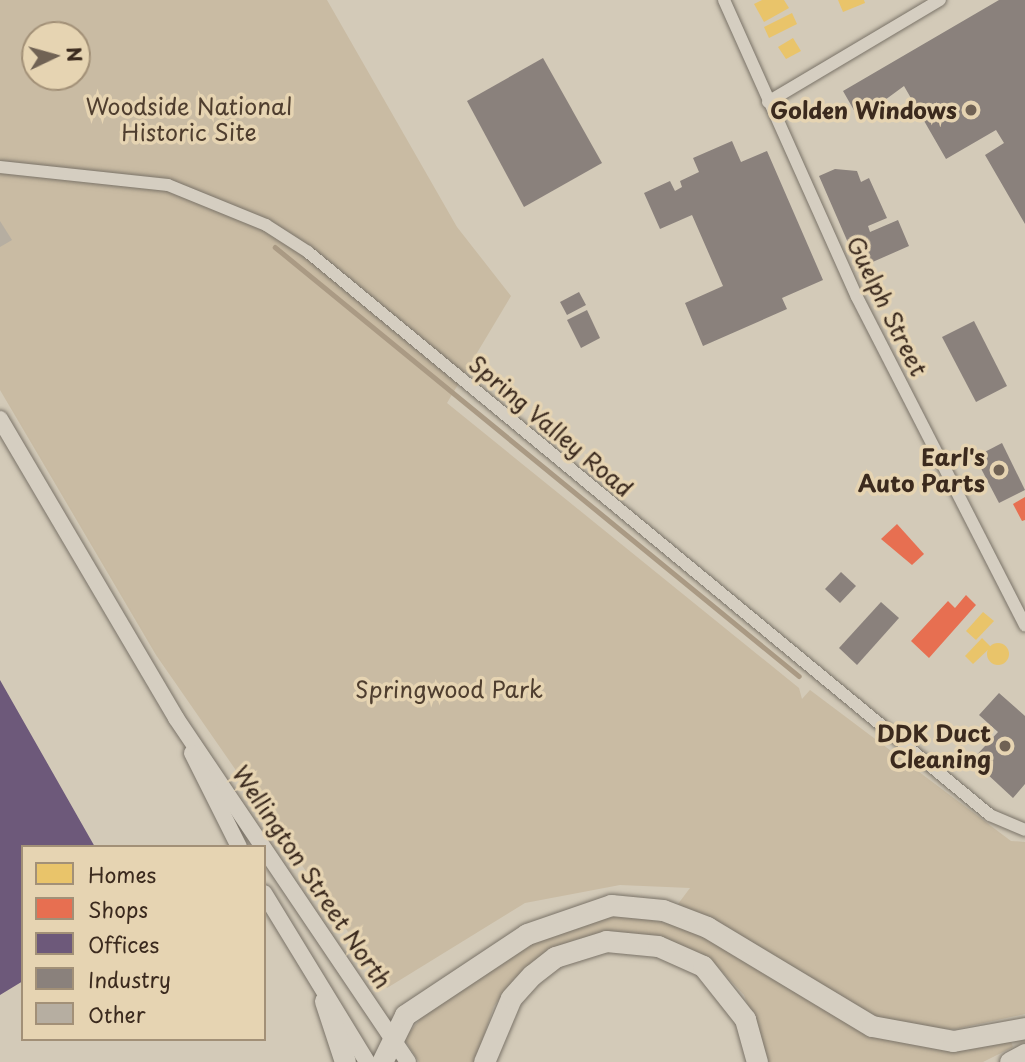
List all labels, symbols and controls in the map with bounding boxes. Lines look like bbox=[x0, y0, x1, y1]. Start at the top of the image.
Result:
north arrow bbox=[21, 21, 91, 91]
text: N bbox=[60, 46, 90, 63]
park label: Woodside National Historic Site bbox=[86, 92, 292, 146]
place label: Golden Windows bbox=[767, 96, 957, 124]
marker: Golden Windows bbox=[963, 102, 979, 118]
street label: Guelph Street bbox=[841, 231, 933, 381]
street label: Spring Valley Road bbox=[463, 349, 639, 503]
place label: Earl's Auto Parts bbox=[856, 443, 985, 497]
marker: Earl's Auto Parts bbox=[991, 462, 1007, 478]
park label: Springwood Park bbox=[355, 675, 543, 703]
place label: DDK Duct Cleaning bbox=[873, 719, 991, 773]
marker: DDK Duct Cleaning bbox=[997, 738, 1013, 754]
street label: Wellington Street North bbox=[227, 760, 397, 994]
legend bbox=[21, 845, 266, 1041]
text: Homes bbox=[88, 858, 156, 890]
text: Shops bbox=[88, 893, 148, 925]
text: Offices bbox=[88, 928, 159, 960]
text: Industry bbox=[88, 963, 171, 995]
text: Other bbox=[88, 998, 146, 1030]

